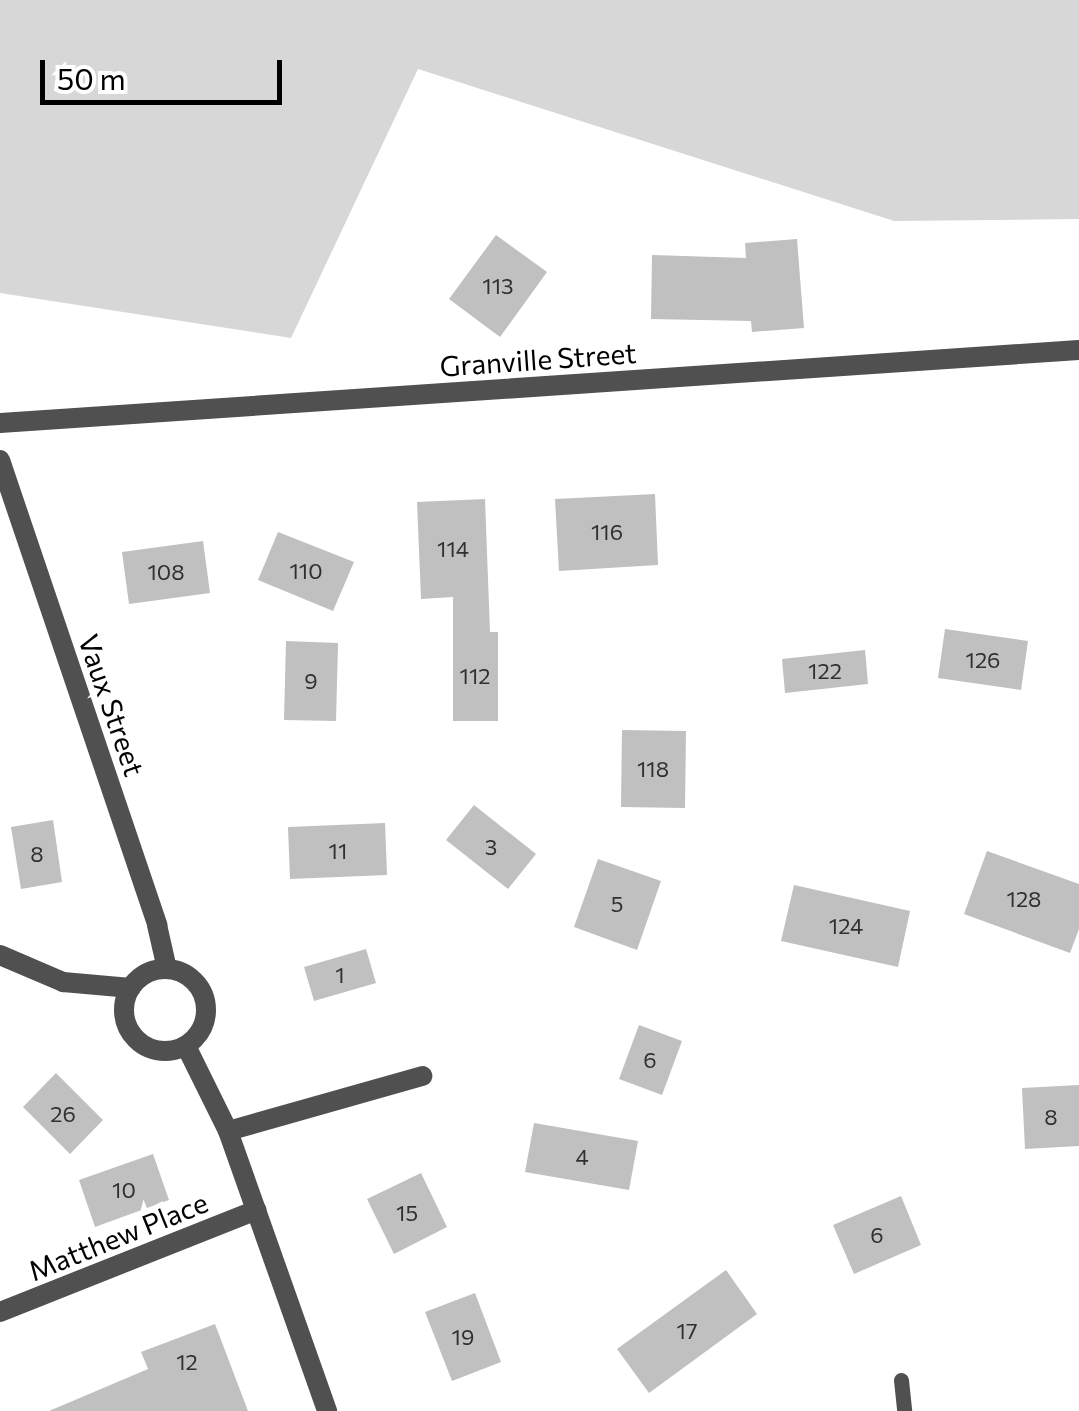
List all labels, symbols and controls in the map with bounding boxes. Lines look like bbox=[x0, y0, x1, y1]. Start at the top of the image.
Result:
scale bar bbox=[45, 40, 288, 102]
text: 50 m bbox=[57, 59, 126, 96]
house number: 113 bbox=[482, 273, 514, 299]
street label: Granville Street bbox=[439, 335, 637, 383]
house number: 116 bbox=[591, 519, 623, 545]
house number: 114 bbox=[437, 536, 469, 562]
house number: 110 bbox=[289, 558, 323, 584]
house number: 108 bbox=[147, 559, 185, 585]
street label: Vaux Street bbox=[72, 630, 152, 780]
house number: 126 bbox=[966, 647, 1000, 673]
house number: 122 bbox=[808, 658, 842, 684]
house number: 112 bbox=[459, 663, 491, 689]
house number: 9 bbox=[304, 668, 318, 694]
house number: 118 bbox=[637, 756, 669, 782]
house number: 3 bbox=[485, 834, 497, 860]
house number: 11 bbox=[329, 838, 347, 864]
house number: 8 bbox=[30, 841, 44, 867]
house number: 128 bbox=[1007, 886, 1041, 912]
house number: 5 bbox=[611, 891, 623, 917]
house number: 124 bbox=[829, 913, 863, 939]
house number: 1 bbox=[335, 962, 345, 988]
house number: 6 bbox=[643, 1047, 657, 1073]
house number: 26 bbox=[50, 1101, 76, 1127]
house number: 8 bbox=[1044, 1104, 1058, 1130]
house number: 4 bbox=[575, 1144, 589, 1170]
house number: 10 bbox=[112, 1177, 136, 1203]
street label: Matthew Place bbox=[23, 1185, 213, 1287]
house number: 15 bbox=[396, 1200, 418, 1226]
house number: 6 bbox=[870, 1222, 884, 1248]
house number: 17 bbox=[676, 1318, 698, 1344]
house number: 19 bbox=[452, 1324, 474, 1350]
house number: 12 bbox=[176, 1349, 198, 1375]

